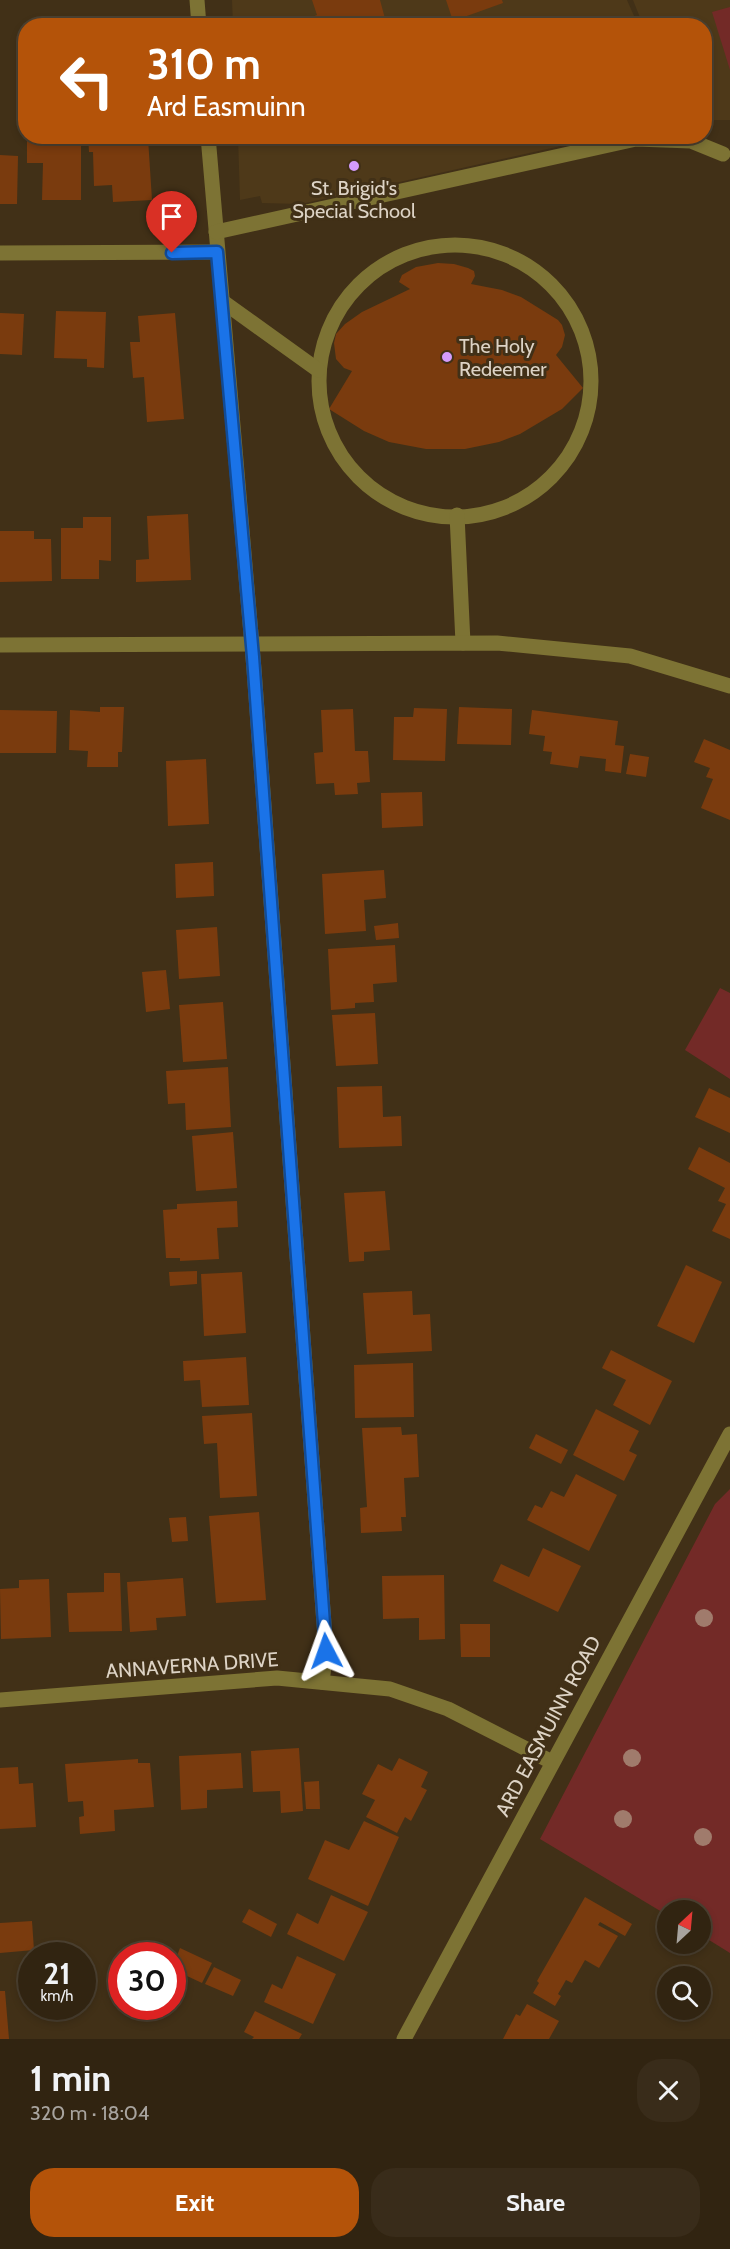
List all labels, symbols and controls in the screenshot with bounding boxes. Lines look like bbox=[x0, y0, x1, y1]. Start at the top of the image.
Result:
text: 310 m bbox=[147, 38, 261, 90]
icon: left bbox=[48, 42, 126, 120]
text: Ard Easmuinn bbox=[147, 90, 306, 123]
marker: St. Brigid's Special School bbox=[347, 159, 361, 173]
place label: St. Brigid's Special School bbox=[292, 176, 416, 223]
pin bbox=[146, 191, 197, 253]
icon: arrive bbox=[155, 200, 188, 233]
place label: The Holy Redeemer bbox=[459, 334, 547, 381]
marker: The Holy Redeemer bbox=[440, 350, 454, 364]
position arrow bbox=[294, 1619, 358, 1683]
street label: ARD EASMUINN ROAD bbox=[490, 1632, 606, 1820]
street label: ANNAVERNA DRIVE bbox=[105, 1647, 279, 1683]
north arrow bbox=[657, 1900, 711, 1954]
map controls bbox=[657, 1900, 711, 2020]
speed limit sign: 30 bbox=[108, 1942, 186, 2020]
text: 21 bbox=[44, 1955, 70, 1992]
button: search bbox=[657, 1966, 711, 2020]
text: km/h bbox=[41, 1987, 73, 2005]
text: 1 min bbox=[30, 2056, 111, 2100]
button: close bbox=[637, 2059, 700, 2122]
text: 320 m · 18:04 bbox=[30, 2101, 149, 2125]
button: Exit bbox=[30, 2168, 359, 2237]
button: Share bbox=[371, 2168, 700, 2237]

